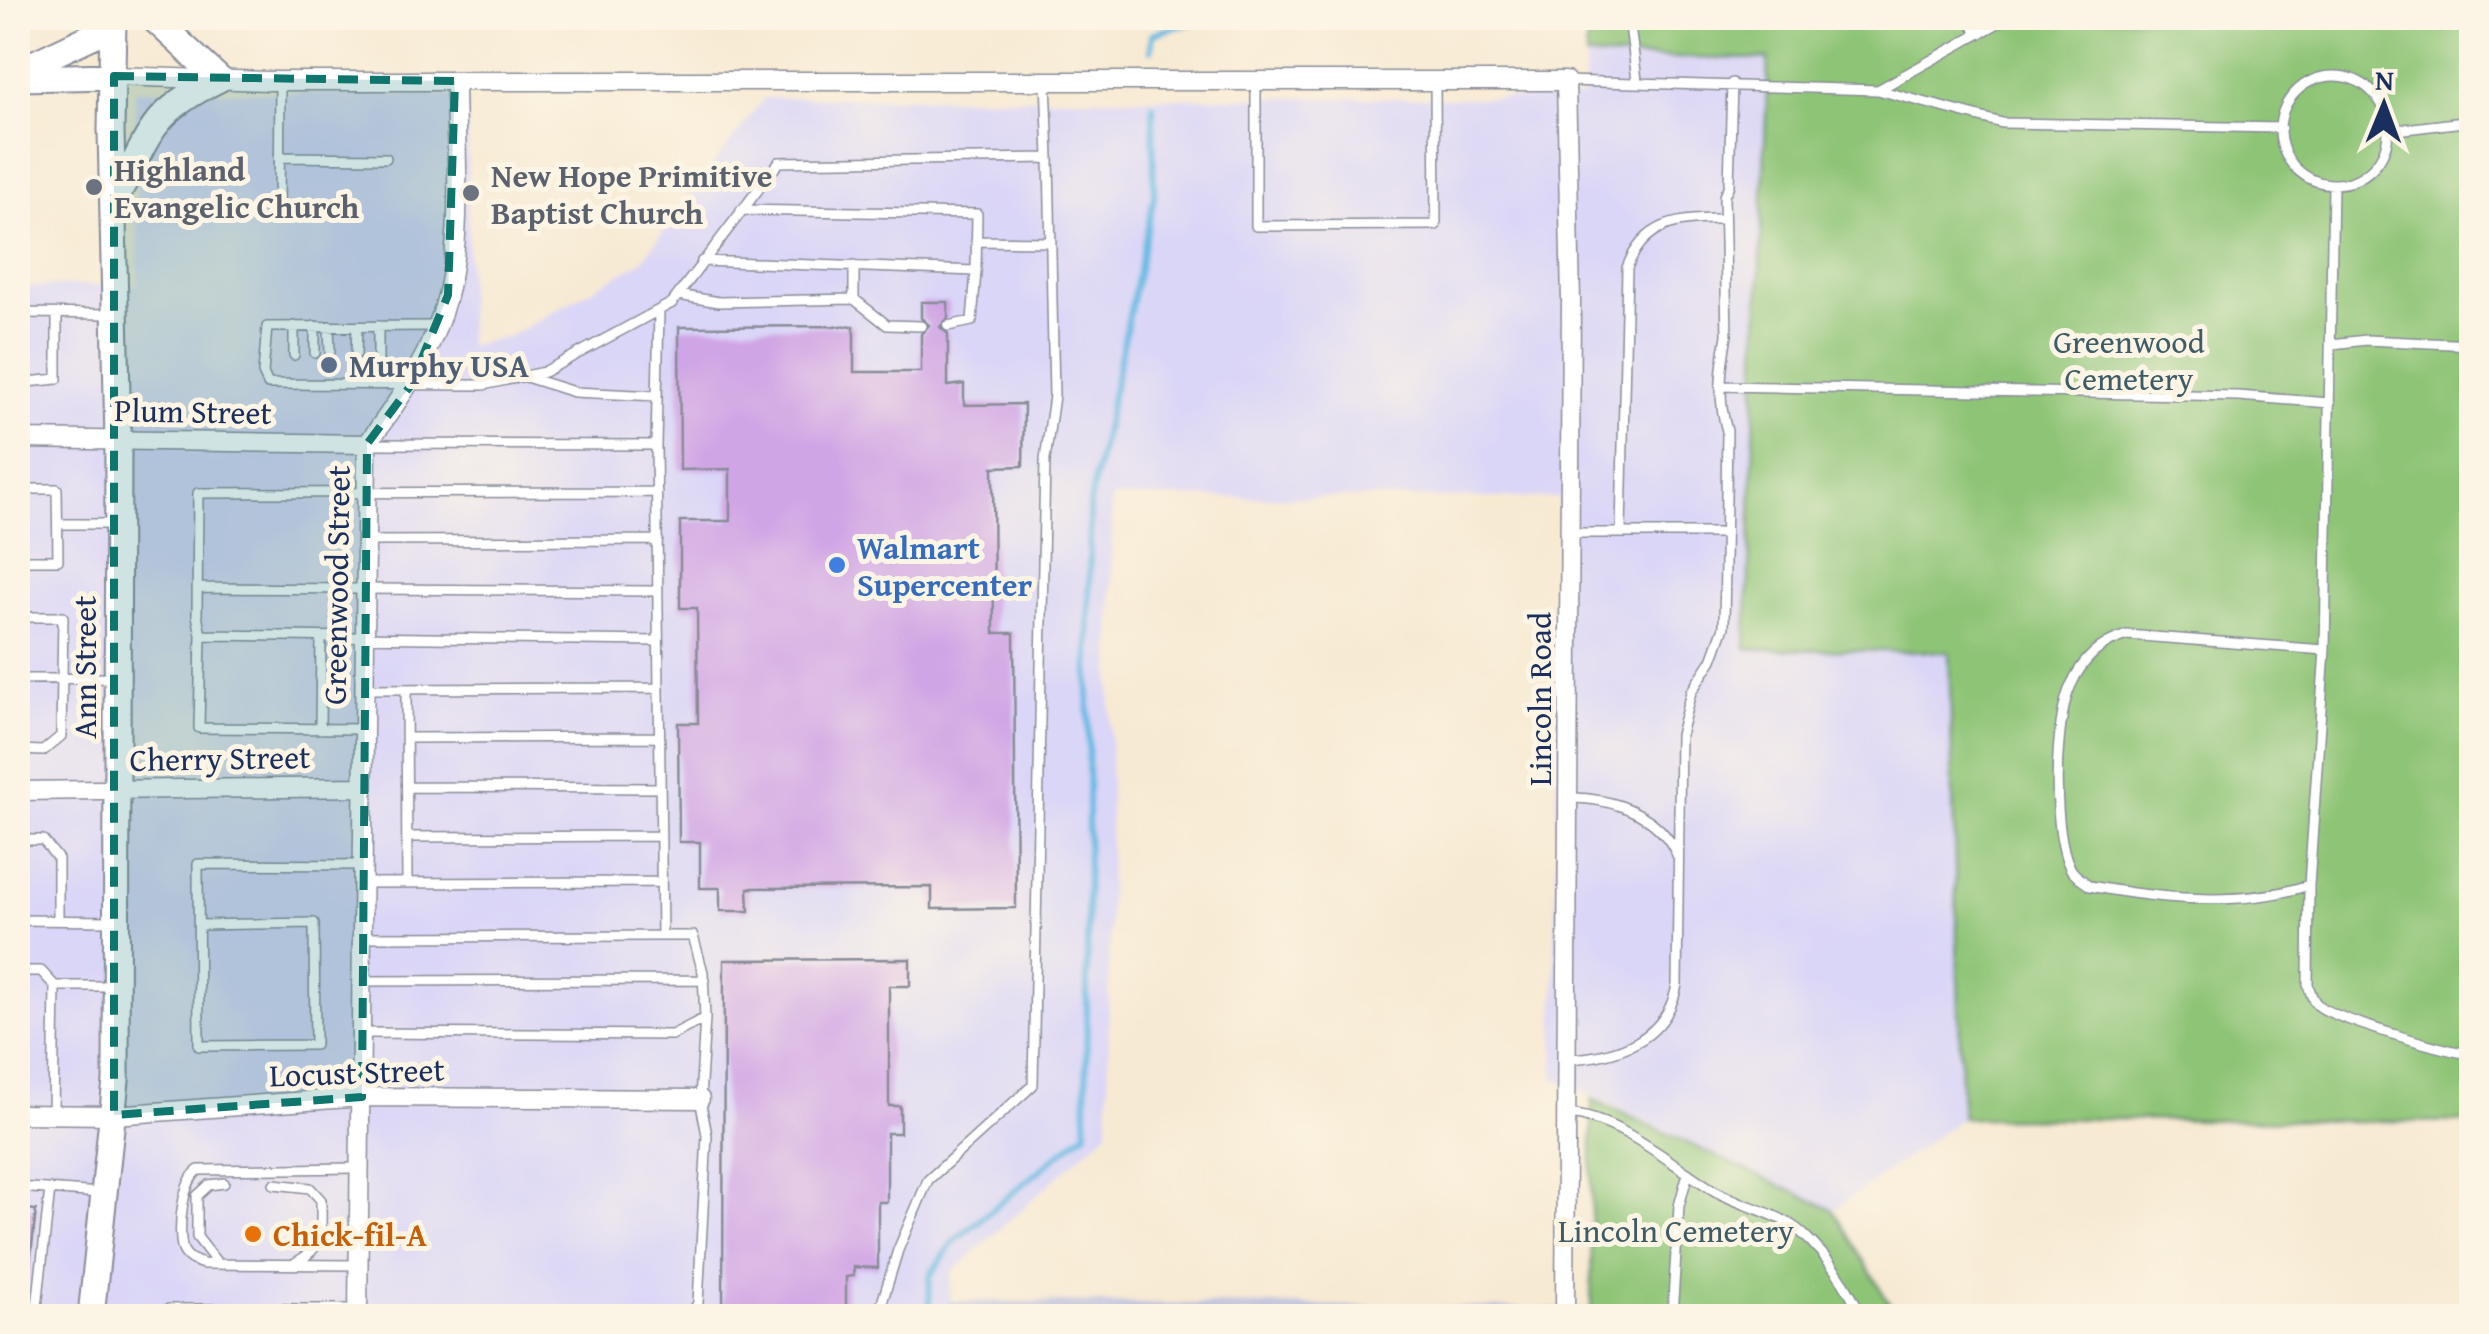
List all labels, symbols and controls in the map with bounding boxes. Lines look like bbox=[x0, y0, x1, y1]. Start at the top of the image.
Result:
north arrow bbox=[2334, 55, 2434, 155]
text: N bbox=[2375, 59, 2394, 100]
place label: Highland Evangelic Church bbox=[114, 146, 359, 230]
place label: New Hope Primitive Baptist Church bbox=[491, 152, 772, 236]
marker: Highland Evangelic Church bbox=[83, 176, 105, 198]
marker: New Hope Primitive Baptist Church bbox=[460, 182, 482, 204]
park label: Greenwood Cemetery bbox=[2053, 318, 2205, 402]
place label: Murphy USA bbox=[349, 342, 529, 389]
marker: Murphy USA bbox=[318, 354, 340, 376]
street label: Plum Street bbox=[114, 386, 272, 436]
street label: Greenwood Street bbox=[310, 465, 362, 705]
place label: Walmart Supercenter bbox=[857, 524, 1033, 608]
marker: Walmart Supercenter bbox=[826, 554, 848, 576]
street label: Ann Street bbox=[61, 595, 108, 739]
street label: Lincoln Road bbox=[1516, 612, 1563, 786]
street label: Cherry Street bbox=[129, 733, 311, 783]
street label: Locust Street bbox=[269, 1045, 445, 1099]
park label: Lincoln Cemetery bbox=[1558, 1207, 1794, 1254]
place label: Chick-fil-A bbox=[273, 1211, 428, 1258]
marker: Chick-fil-A bbox=[242, 1223, 264, 1245]

